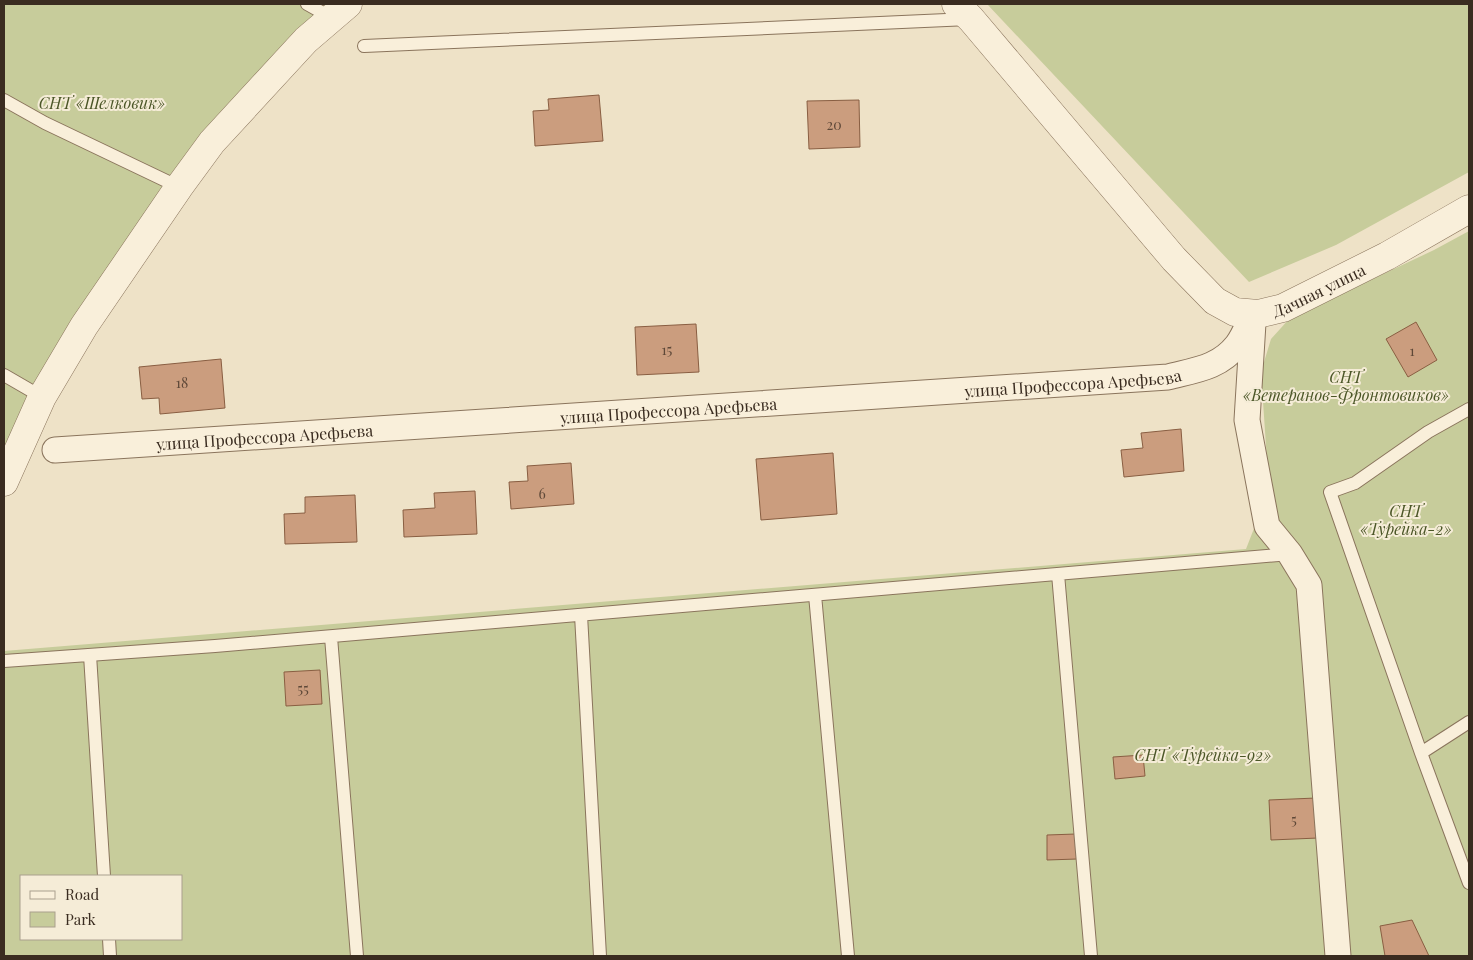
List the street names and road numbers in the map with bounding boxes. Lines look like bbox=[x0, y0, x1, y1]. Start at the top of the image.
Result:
street label: Дачная улица bbox=[1271, 258, 1368, 321]
street label: улица Профессора Арефьева bbox=[963, 364, 1183, 401]
street label: улица Профессора Арефьева bbox=[559, 392, 778, 427]
street label: улица Профессора Арефьева bbox=[155, 419, 374, 454]

